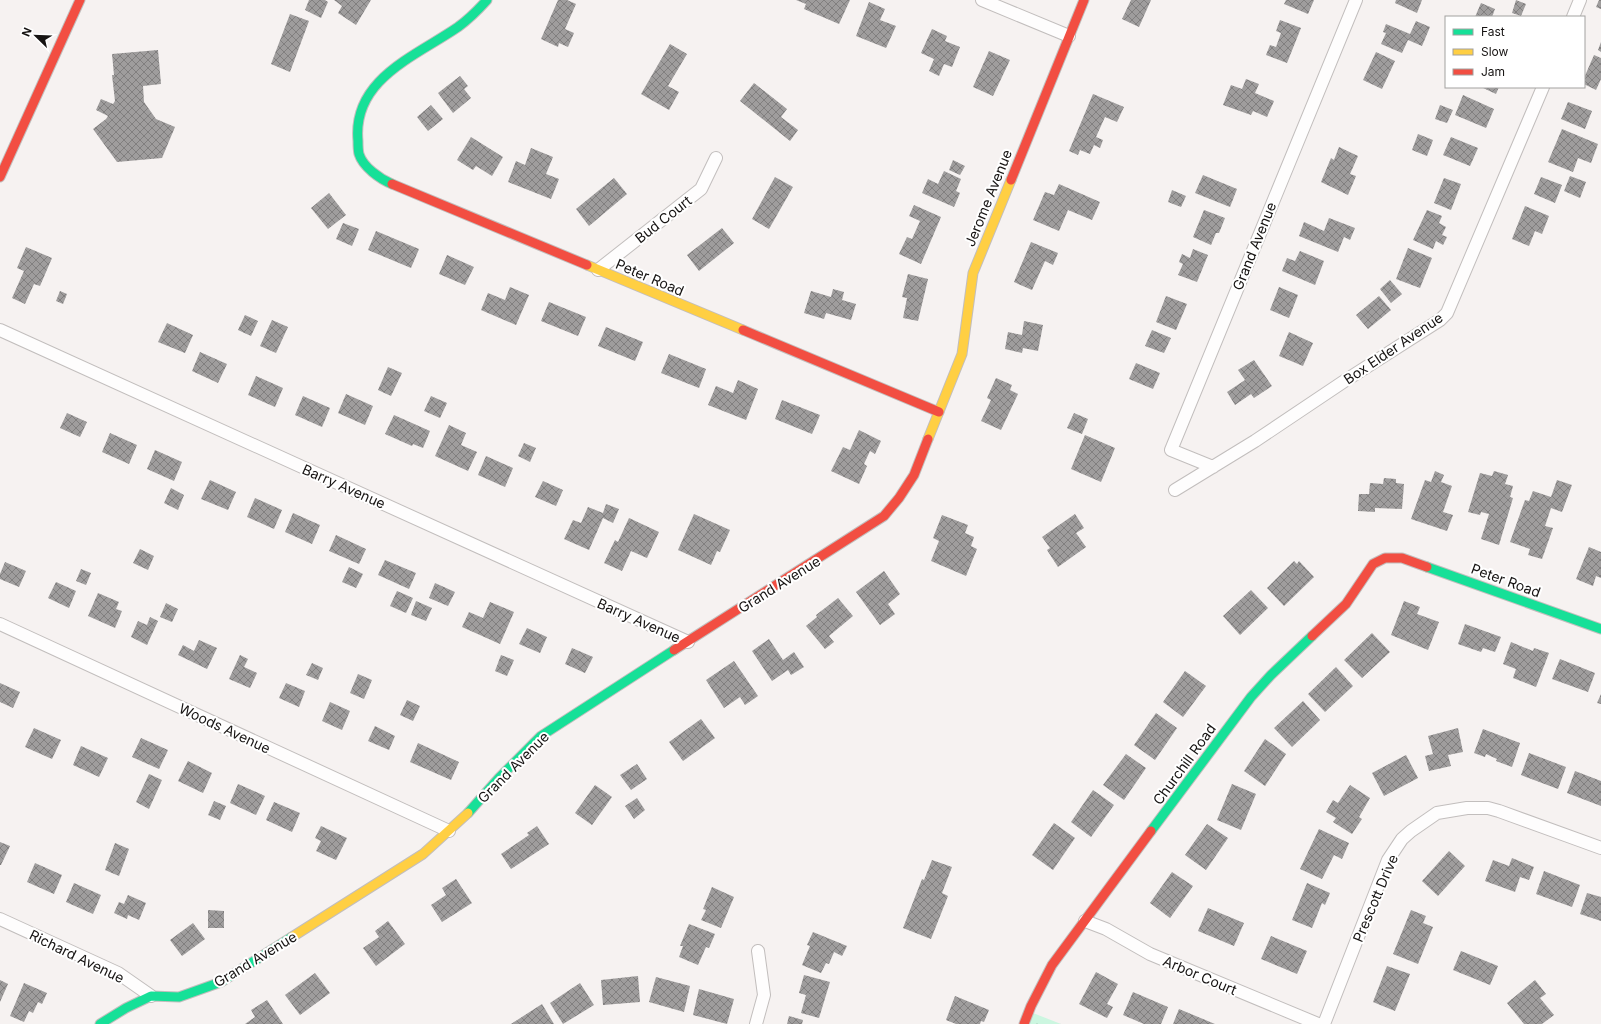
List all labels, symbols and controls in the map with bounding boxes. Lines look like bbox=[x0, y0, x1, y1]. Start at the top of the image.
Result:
north arrow bbox=[16, 16, 56, 56]
legend bbox=[1445, 16, 1585, 88]
text: Fast bbox=[1481, 24, 1505, 39]
text: N bbox=[19, 25, 35, 39]
text: Slow bbox=[1481, 44, 1509, 59]
text: Jam bbox=[1481, 64, 1505, 79]
street label: Jerome Avenue bbox=[961, 147, 1015, 249]
street label: Bud Court bbox=[631, 191, 695, 246]
street label: Grand Avenue bbox=[1229, 199, 1279, 293]
street label: Peter Road bbox=[613, 255, 687, 299]
street label: Box Elder Avenue bbox=[1340, 309, 1446, 387]
street label: Barry Avenue bbox=[300, 460, 388, 512]
street label: Grand Avenue bbox=[735, 552, 823, 616]
street label: Peter Road bbox=[1469, 560, 1543, 600]
street label: Barry Avenue bbox=[595, 594, 683, 646]
street label: Woods Avenue bbox=[177, 699, 273, 757]
street label: Churchill Road bbox=[1149, 720, 1219, 808]
street label: Grand Avenue bbox=[474, 728, 552, 806]
street label: Prescott Drive bbox=[1349, 852, 1401, 944]
street label: Richard Avenue bbox=[27, 926, 127, 986]
street label: Grand Avenue bbox=[211, 928, 299, 990]
street label: Arbor Court bbox=[1161, 952, 1240, 998]

